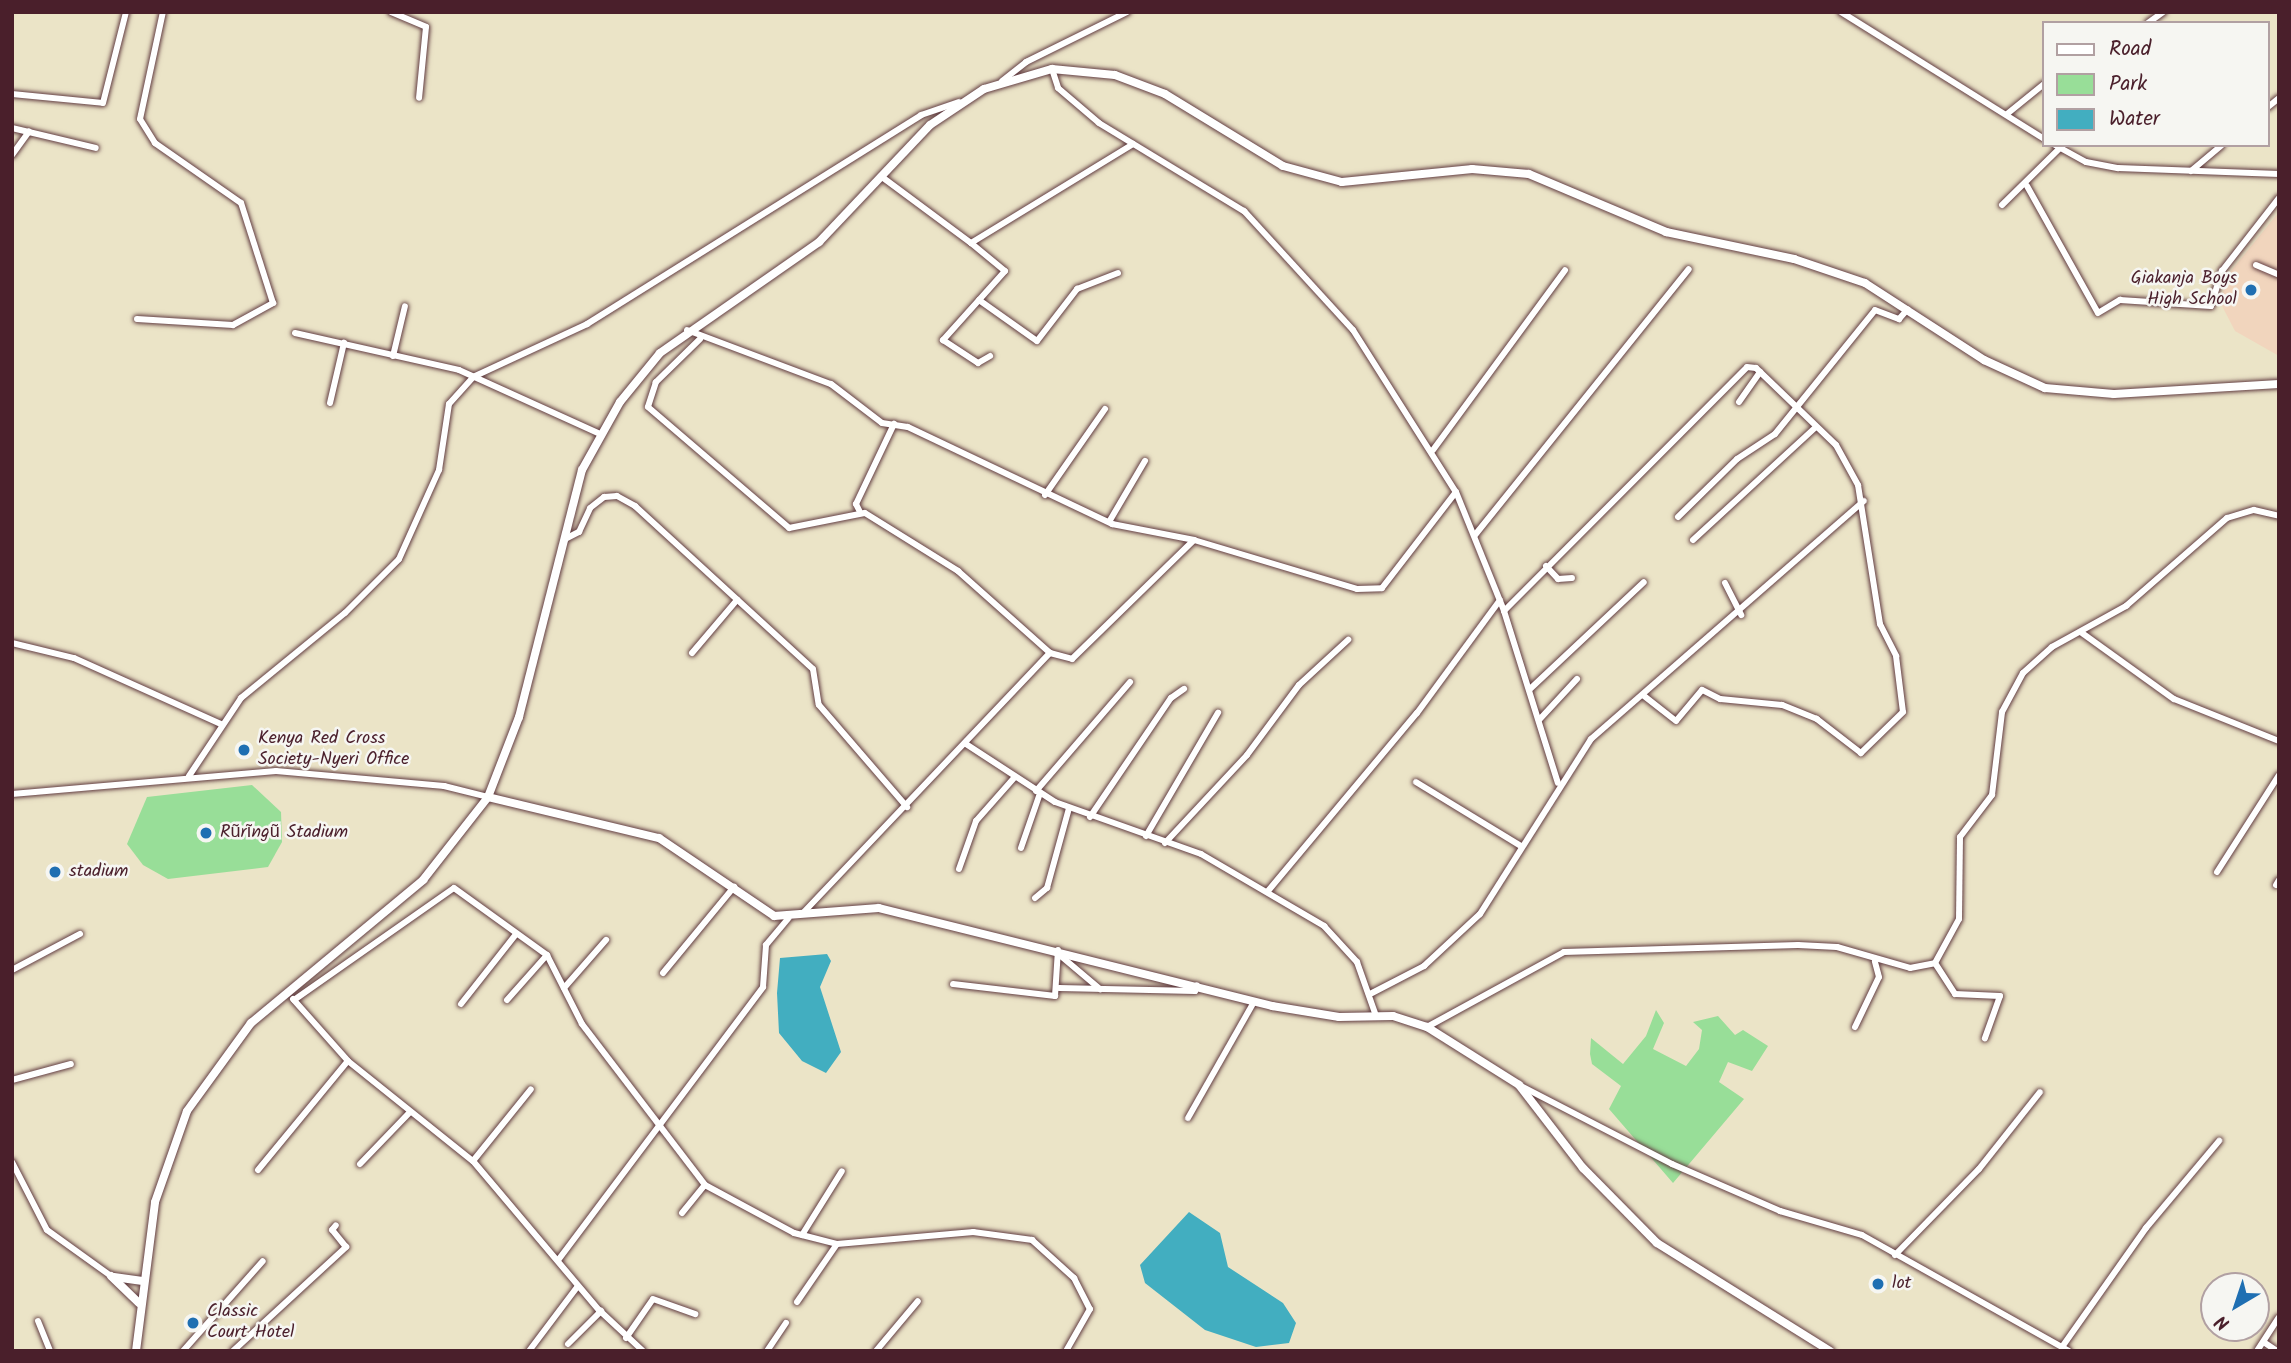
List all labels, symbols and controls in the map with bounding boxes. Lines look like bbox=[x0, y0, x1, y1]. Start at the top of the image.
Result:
legend bbox=[2042, 21, 2270, 147]
text: Road bbox=[2109, 33, 2151, 66]
text: Park bbox=[2109, 68, 2147, 101]
text: Water bbox=[2109, 103, 2160, 136]
place label: Giakanja Boys High School bbox=[2131, 269, 2237, 312]
marker: Giakanja Boys High School bbox=[2243, 282, 2259, 298]
place label: Kenya Red Cross Society-Nyeri Office bbox=[258, 729, 409, 772]
marker: Kenya Red Cross Society-Nyeri Office bbox=[236, 742, 252, 758]
place label: Rũrĩngũ Stadium bbox=[220, 822, 349, 844]
marker: Rũrĩngũ Stadium bbox=[198, 825, 214, 841]
place label: stadium bbox=[69, 861, 128, 883]
marker: stadium bbox=[47, 864, 63, 880]
north arrow bbox=[2200, 1272, 2270, 1342]
place label: lot bbox=[1892, 1273, 1912, 1295]
marker: lot bbox=[1870, 1276, 1886, 1292]
place label: Classic Court Hotel bbox=[207, 1302, 294, 1344]
text: N bbox=[2209, 1306, 2237, 1337]
marker: Classic Court Hotel bbox=[185, 1315, 201, 1331]

